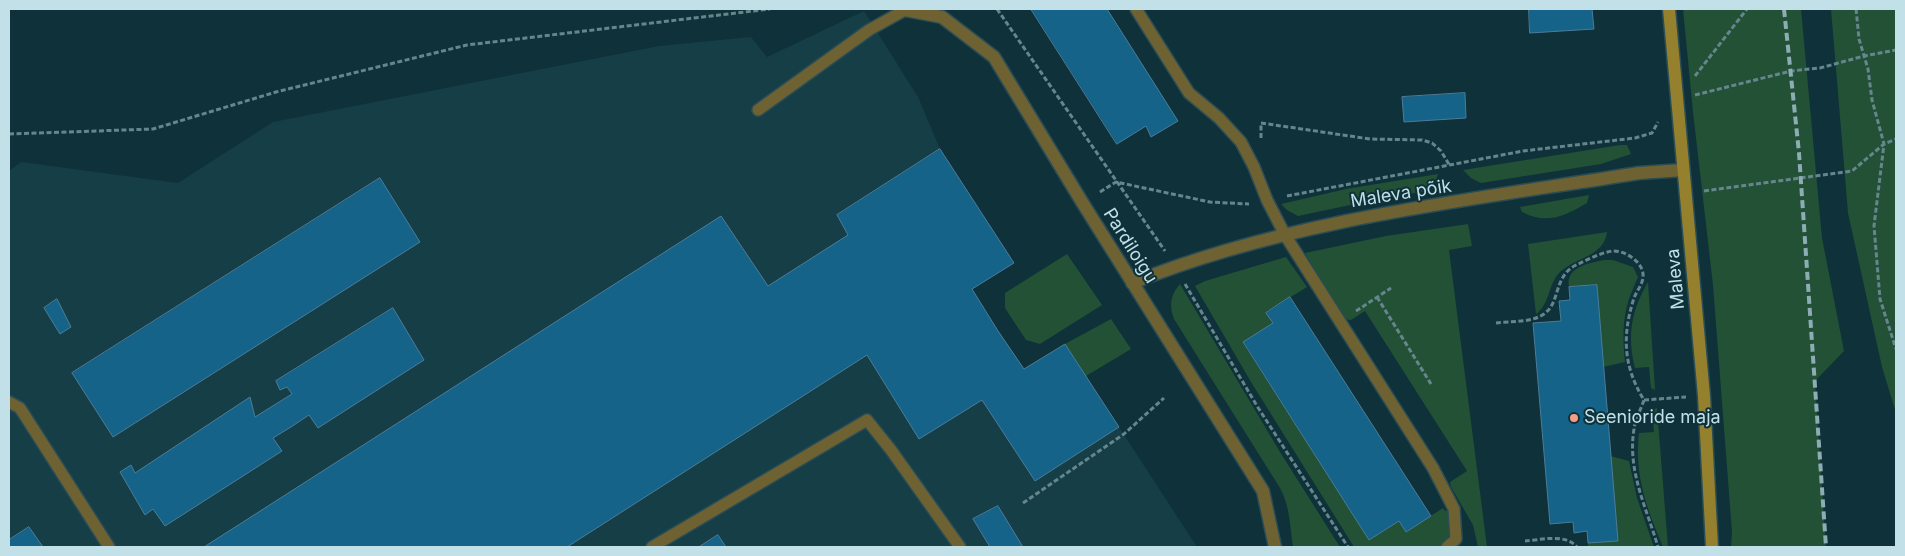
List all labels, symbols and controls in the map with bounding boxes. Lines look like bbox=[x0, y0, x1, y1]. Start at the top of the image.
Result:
street label: Maleva põik bbox=[1349, 175, 1453, 213]
street label: Pardiloigu bbox=[1098, 204, 1162, 288]
street label: Maleva bbox=[1663, 248, 1689, 310]
place label: Seenioride maja bbox=[1584, 407, 1721, 429]
marker: Seenioride maja bbox=[1568, 412, 1580, 424]

